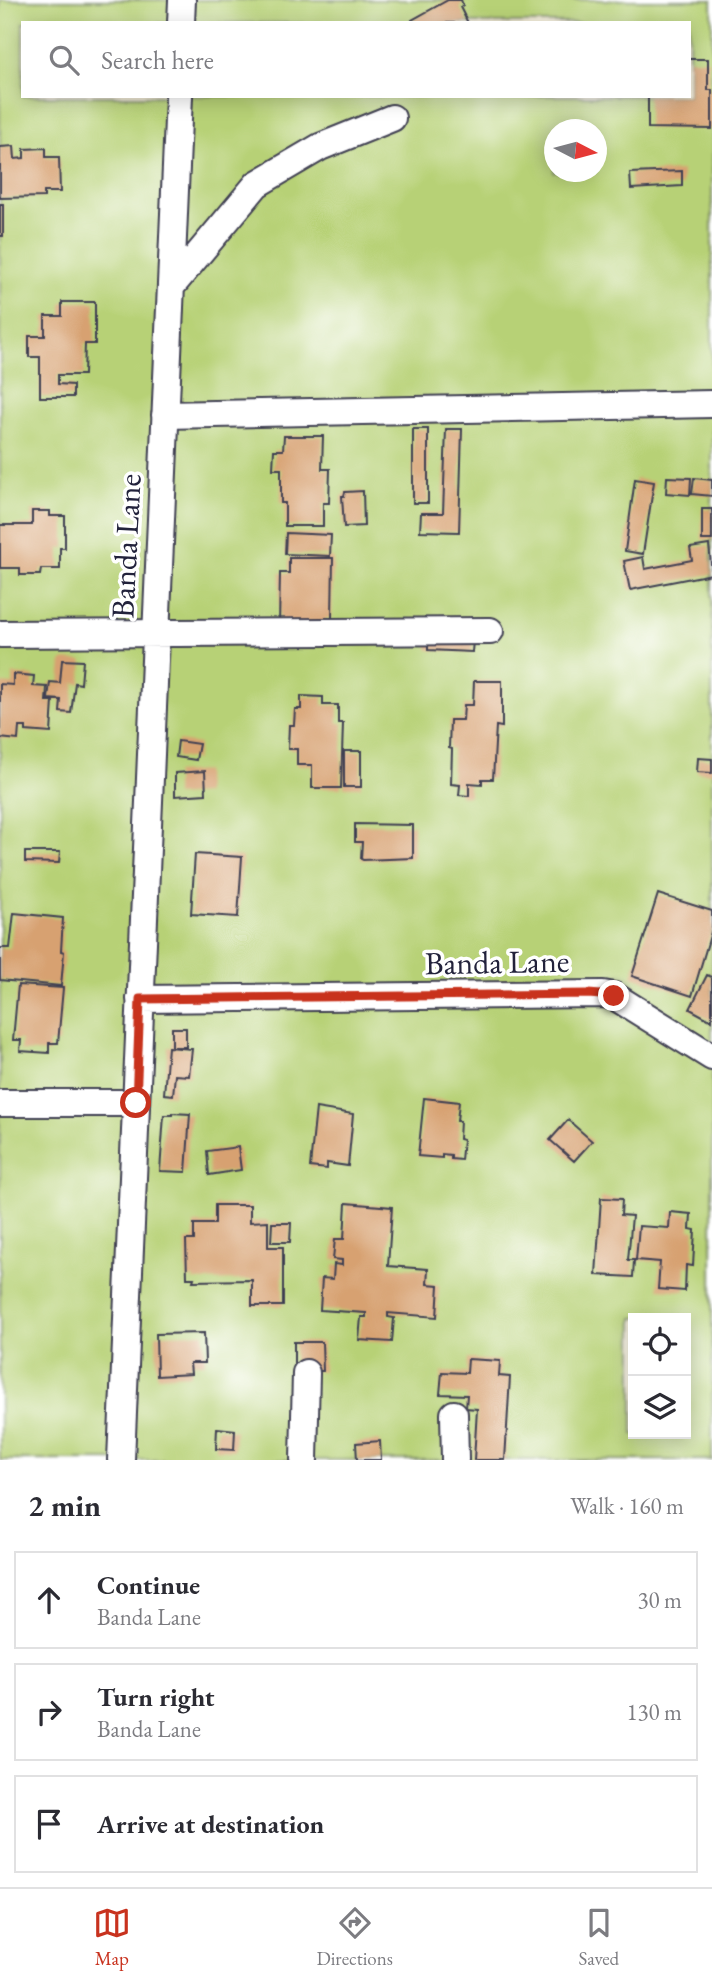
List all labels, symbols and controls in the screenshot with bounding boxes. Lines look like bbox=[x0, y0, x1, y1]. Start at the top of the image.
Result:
search box bbox=[21, 21, 691, 98]
icon: search bbox=[45, 41, 83, 79]
text: Search here bbox=[101, 43, 214, 77]
north arrow bbox=[544, 119, 607, 182]
street label: Banda Lane bbox=[101, 473, 151, 619]
street label: Banda Lane bbox=[424, 940, 570, 984]
route end bbox=[598, 980, 629, 1011]
route start bbox=[120, 1087, 151, 1118]
map controls bbox=[628, 1313, 691, 1439]
button: locate bbox=[628, 1313, 691, 1376]
button: layers bbox=[628, 1376, 691, 1439]
text: 2 min bbox=[28, 1486, 101, 1525]
text: Walk · 160 m bbox=[570, 1491, 684, 1521]
text: Continue bbox=[97, 1568, 200, 1602]
icon: ahead bbox=[30, 1581, 68, 1619]
text: 30 m bbox=[637, 1585, 682, 1615]
text: Banda Lane bbox=[97, 1602, 201, 1632]
text: Turn right bbox=[97, 1680, 215, 1714]
icon: right bbox=[30, 1693, 68, 1731]
text: 130 m bbox=[626, 1697, 682, 1727]
text: Banda Lane bbox=[97, 1714, 201, 1744]
icon: arrive bbox=[30, 1805, 68, 1843]
text: Arrive at destination bbox=[97, 1807, 324, 1841]
tab: Map bbox=[93, 1904, 131, 1971]
tab: Directions bbox=[316, 1904, 393, 1971]
tab: Saved bbox=[578, 1904, 619, 1971]

